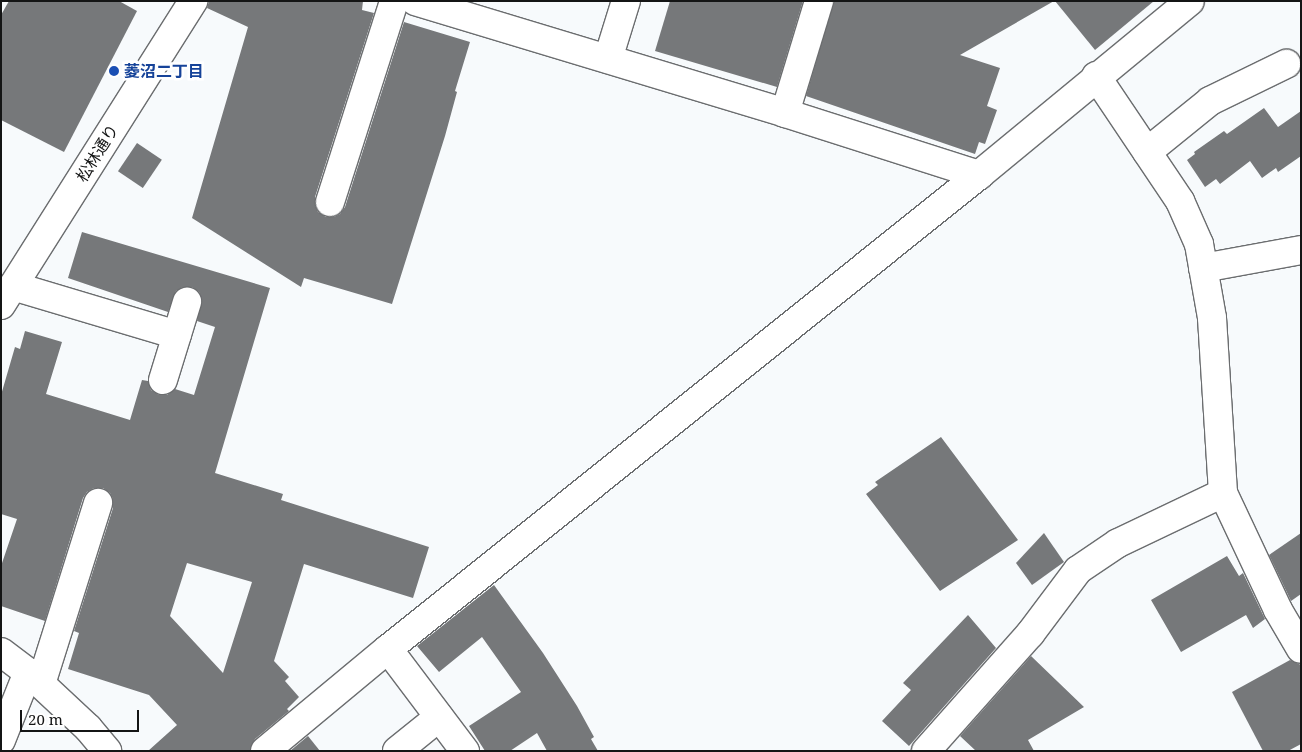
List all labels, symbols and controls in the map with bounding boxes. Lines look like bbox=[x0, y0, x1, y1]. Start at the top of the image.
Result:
place label: 菱沼二丁目 bbox=[124, 61, 204, 81]
marker: 菱沼二丁目 bbox=[108, 65, 120, 77]
street label: 松林通り bbox=[72, 121, 122, 185]
scale bar bbox=[22, 700, 141, 732]
text: 20 m bbox=[28, 709, 63, 729]

